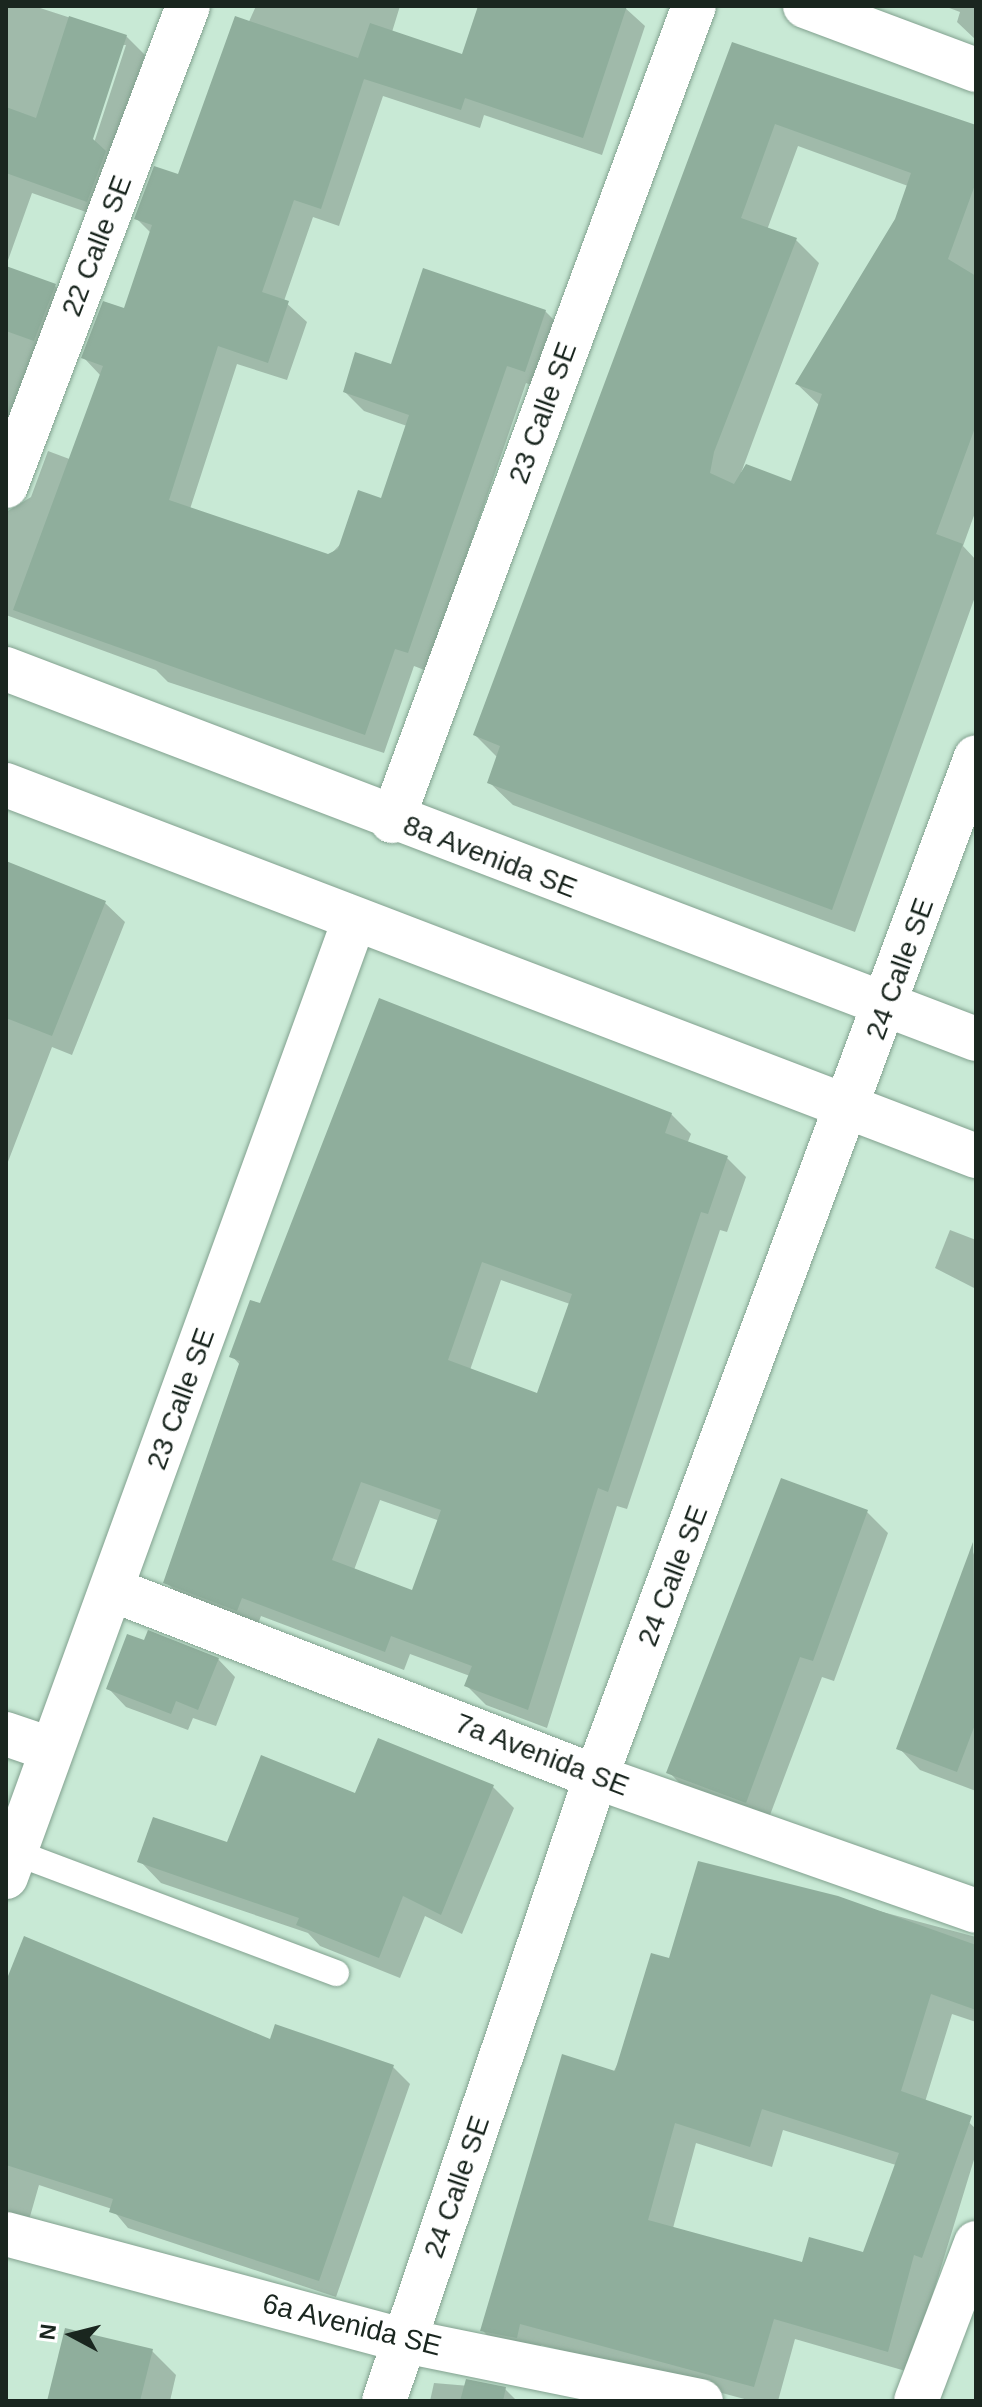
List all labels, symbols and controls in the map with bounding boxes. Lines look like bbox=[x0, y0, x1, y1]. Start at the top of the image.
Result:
street label: 22 Calle SE bbox=[55, 171, 139, 321]
street label: 23 Calle SE bbox=[502, 338, 584, 488]
street label: 8a Avenida SE bbox=[398, 808, 582, 906]
street label: 24 Calle SE bbox=[859, 894, 941, 1044]
street label: 23 Calle SE bbox=[140, 1324, 222, 1474]
street label: 24 Calle SE bbox=[631, 1501, 715, 1651]
street label: 7a Avenida SE bbox=[450, 1706, 634, 1804]
street label: 24 Calle SE bbox=[417, 2112, 497, 2262]
street label: 6a Avenida SE bbox=[258, 2286, 446, 2364]
north arrow bbox=[32, 2295, 112, 2375]
text: N bbox=[34, 2323, 61, 2341]

